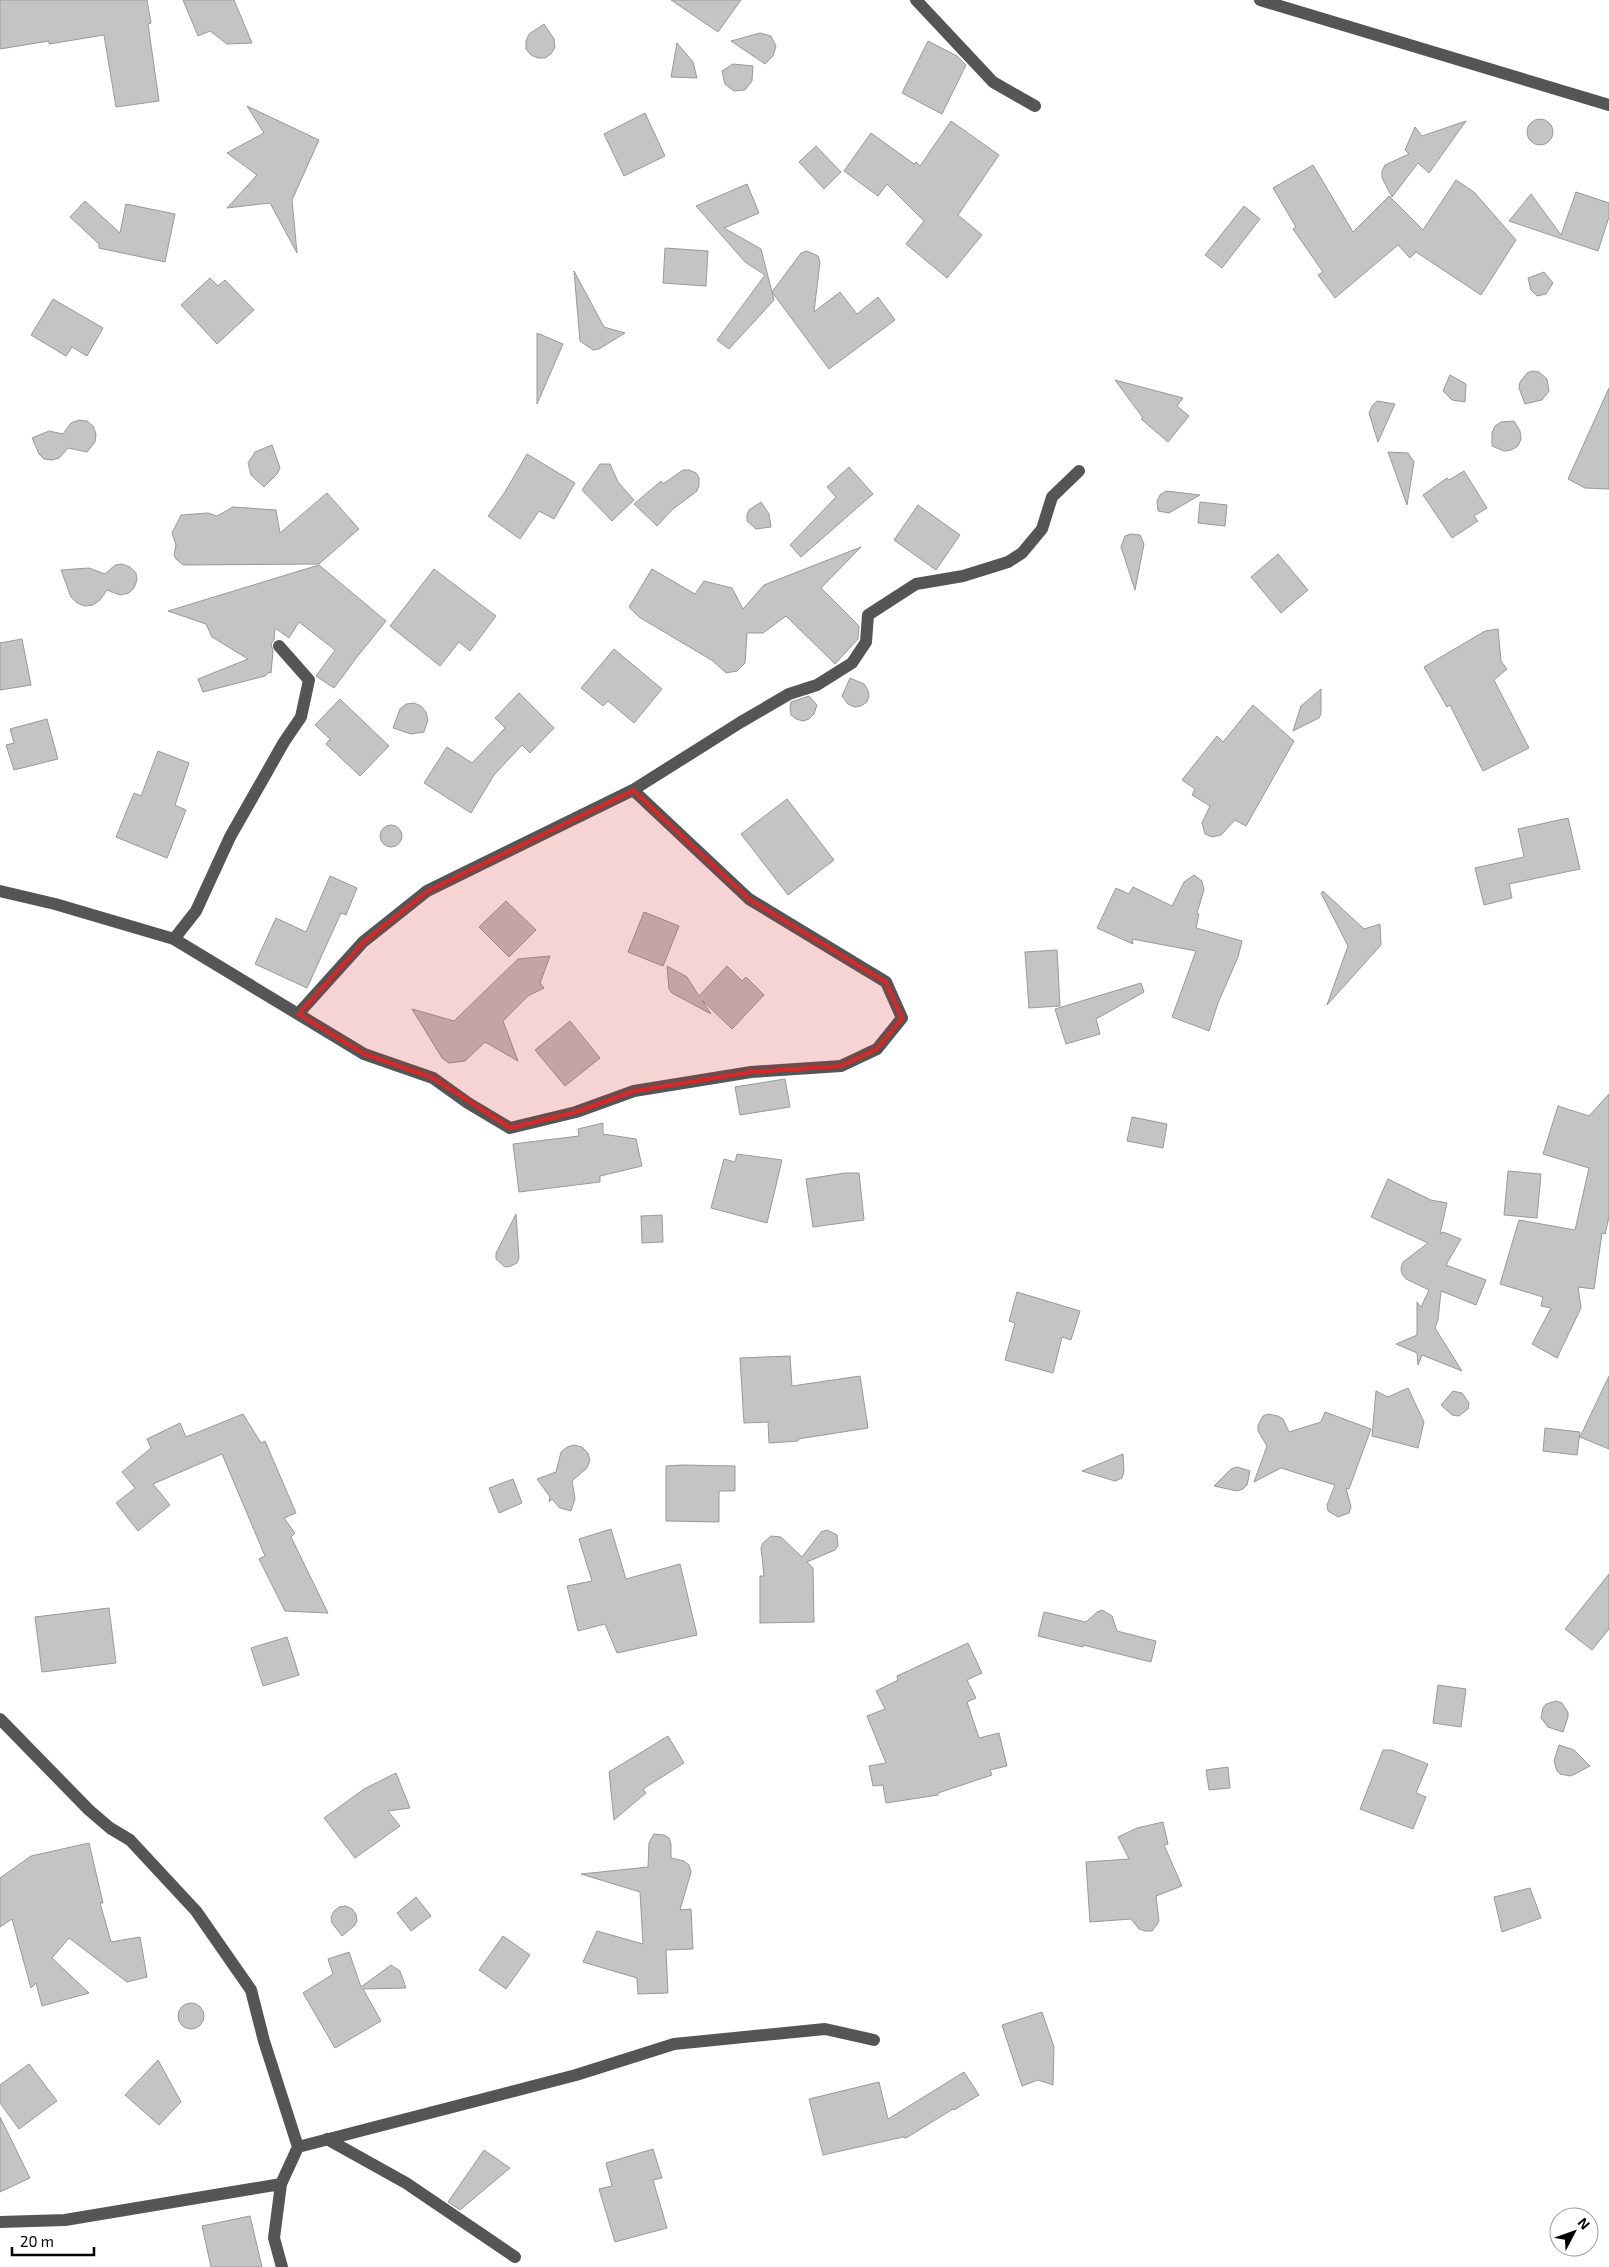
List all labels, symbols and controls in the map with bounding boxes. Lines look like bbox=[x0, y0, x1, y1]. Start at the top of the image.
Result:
north arrow bbox=[1549, 2207, 1599, 2257]
text: N bbox=[1574, 2214, 1594, 2233]
scale bar bbox=[12, 2224, 95, 2256]
text: 20 m bbox=[20, 2232, 54, 2250]

